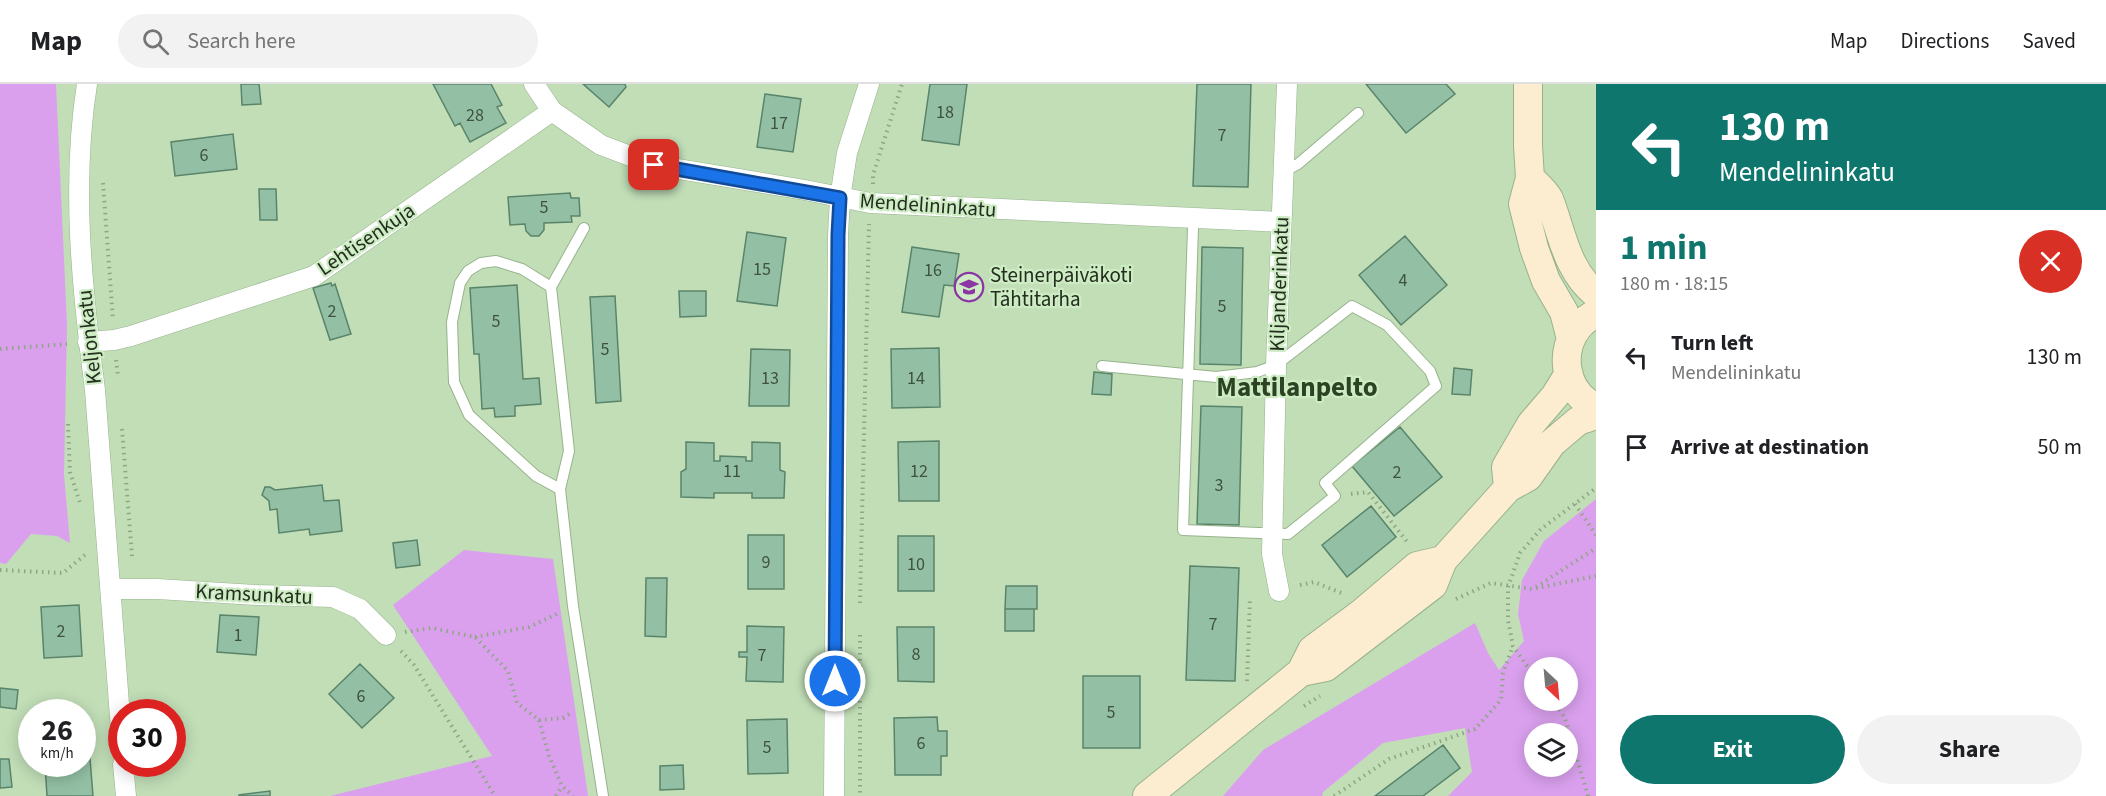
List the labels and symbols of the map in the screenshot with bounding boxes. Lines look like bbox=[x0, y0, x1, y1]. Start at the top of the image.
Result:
house number: 18 bbox=[936, 100, 954, 125]
house number: 28 bbox=[466, 103, 484, 128]
house number: 17 bbox=[770, 111, 788, 136]
house number: 7 bbox=[1218, 123, 1227, 148]
pin bbox=[628, 139, 679, 190]
house number: 6 bbox=[200, 143, 209, 168]
street label: Mendelininkatu bbox=[859, 185, 997, 225]
street label: Lehtisenkuja bbox=[311, 195, 421, 283]
house number: 5 bbox=[540, 195, 549, 220]
street label: Kiljanderinkatu bbox=[1262, 216, 1296, 352]
house number: 15 bbox=[753, 257, 771, 282]
house number: 16 bbox=[924, 258, 942, 283]
place label: Steinerpäiväkoti Tähtitarha bbox=[990, 260, 1133, 314]
house number: 4 bbox=[1399, 268, 1408, 293]
school or university icon: Steinerpäiväkoti Tähtitarha bbox=[953, 271, 985, 303]
street label: Keljonkatu bbox=[69, 288, 109, 386]
house number: 5 bbox=[1218, 294, 1227, 319]
house number: 2 bbox=[328, 299, 337, 324]
house number: 5 bbox=[492, 309, 501, 334]
house number: 5 bbox=[601, 337, 610, 362]
house number: 13 bbox=[761, 366, 779, 391]
house number: 14 bbox=[907, 366, 925, 391]
district label: Mattilanpelto bbox=[1216, 368, 1378, 407]
house number: 11 bbox=[723, 459, 741, 484]
house number: 12 bbox=[910, 459, 928, 484]
house number: 2 bbox=[1393, 460, 1402, 485]
house number: 3 bbox=[1215, 473, 1224, 498]
house number: 9 bbox=[762, 550, 771, 575]
house number: 10 bbox=[907, 552, 925, 577]
street label: Kramsunkatu bbox=[194, 576, 314, 612]
house number: 7 bbox=[1209, 612, 1218, 637]
house number: 2 bbox=[57, 619, 66, 644]
house number: 1 bbox=[234, 623, 242, 648]
house number: 8 bbox=[912, 642, 921, 667]
house number: 7 bbox=[758, 643, 767, 668]
position arrow bbox=[803, 649, 867, 713]
north arrow bbox=[1524, 657, 1578, 711]
house number: 6 bbox=[357, 684, 366, 709]
speed limit sign: 30 bbox=[108, 699, 186, 777]
house number: 5 bbox=[1107, 700, 1116, 725]
house number: 6 bbox=[917, 731, 926, 756]
house number: 5 bbox=[763, 735, 772, 760]

